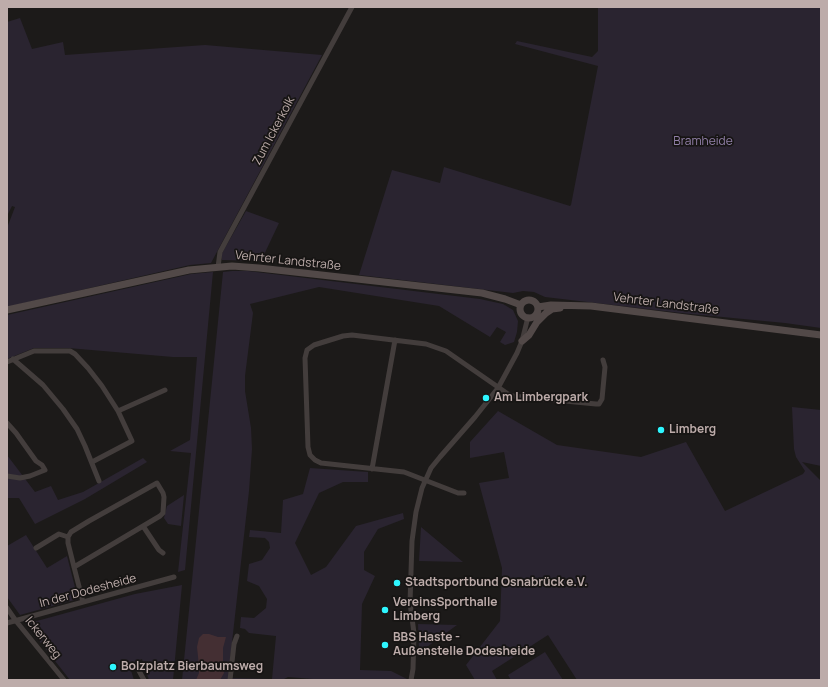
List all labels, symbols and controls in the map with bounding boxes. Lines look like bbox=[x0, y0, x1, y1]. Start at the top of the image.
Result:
street label: Zum Ickerkolk bbox=[250, 94, 298, 168]
park label: Bramheide bbox=[673, 135, 733, 149]
street label: Vehrter Landstraße bbox=[234, 248, 342, 274]
street label: Vehrter Landstraße bbox=[612, 290, 720, 318]
place label: Am Limbergpark bbox=[494, 391, 588, 405]
marker: Am Limbergpark bbox=[481, 393, 491, 403]
place label: Limberg bbox=[669, 423, 716, 437]
marker: Limberg bbox=[656, 425, 666, 435]
street label: In der Dodesheide bbox=[38, 571, 138, 611]
place label: Stadtsportbund Osnabrück e.V. bbox=[405, 576, 588, 590]
marker: Stadtsportbund Osnabrück e.V. bbox=[392, 578, 402, 588]
place label: VereinsSporthalle Limberg bbox=[393, 596, 498, 624]
marker: VereinsSporthalle Limberg bbox=[380, 605, 390, 615]
street label: Ickerweg bbox=[22, 614, 64, 662]
place label: BBS Haste - Außenstelle Dodesheide bbox=[393, 631, 535, 659]
marker: BBS Haste - Außenstelle Dodesheide bbox=[380, 640, 390, 650]
place label: Bolzplatz Bierbaumsweg bbox=[121, 660, 263, 674]
marker: Bolzplatz Bierbaumsweg bbox=[108, 662, 118, 672]

